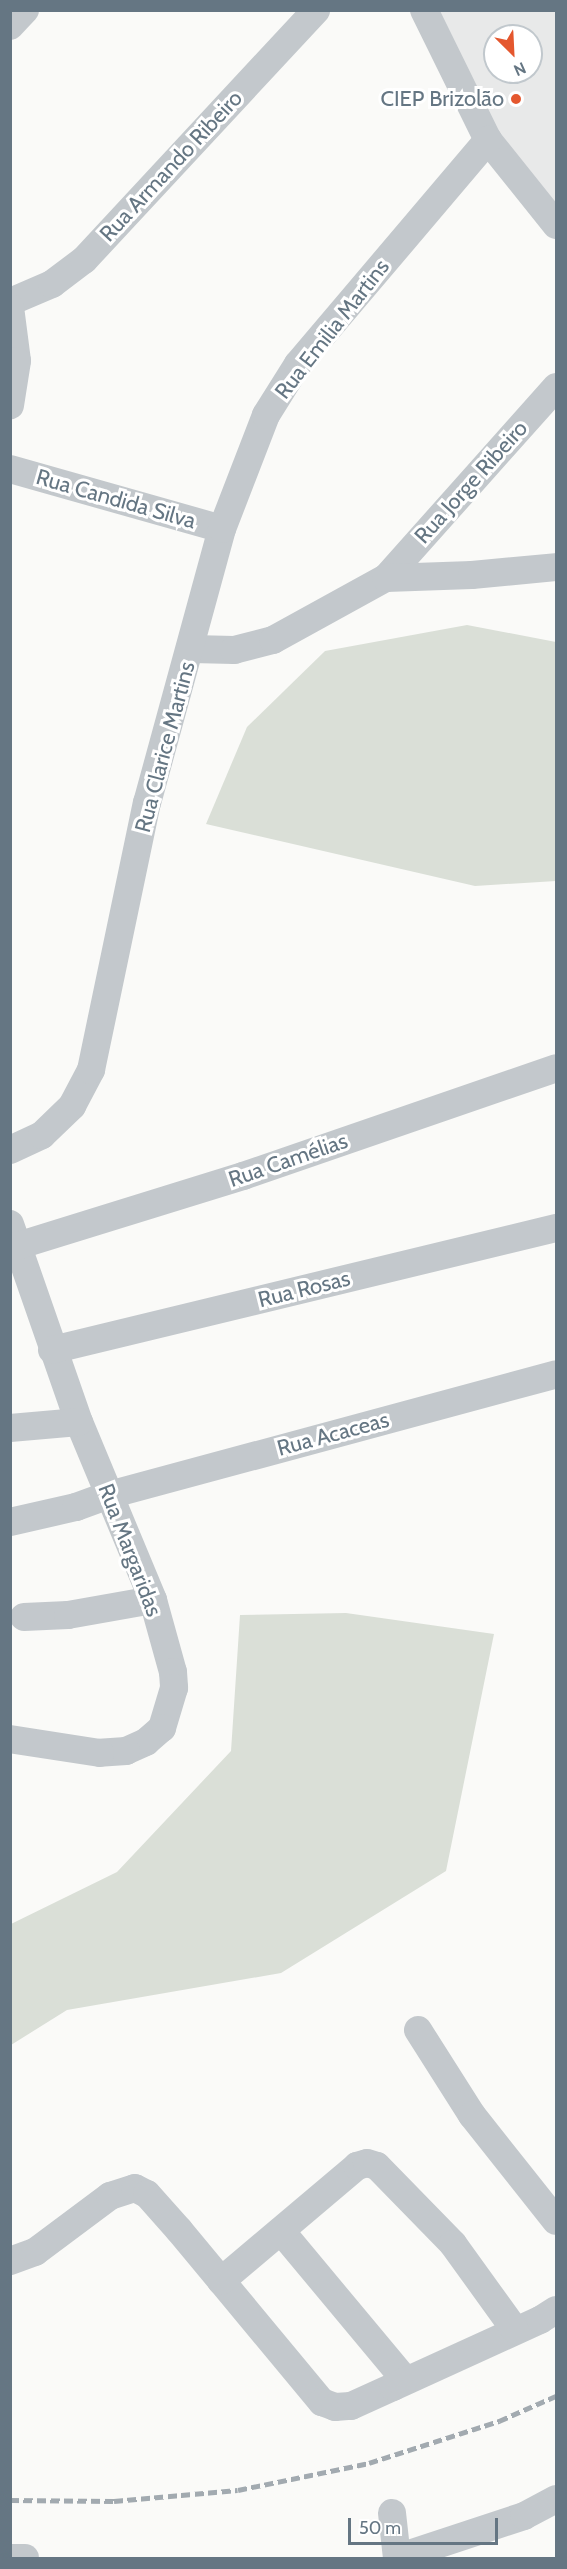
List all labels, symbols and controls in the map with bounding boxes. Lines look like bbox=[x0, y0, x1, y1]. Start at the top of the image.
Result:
north arrow bbox=[483, 24, 543, 84]
text: N bbox=[511, 58, 529, 80]
street label: Rua Armando Ribeiro bbox=[94, 85, 248, 247]
place label: CIEP Brizolão bbox=[380, 86, 504, 112]
marker: CIEP Brizolão bbox=[509, 92, 523, 106]
street label: Rua Emilia Martins bbox=[269, 254, 395, 404]
street label: Rua Jorge Ribeiro bbox=[409, 415, 533, 549]
street label: Rua Candida Silva bbox=[33, 464, 199, 534]
street label: Rua Clarice Martins bbox=[130, 659, 200, 835]
street label: Rua Camélias bbox=[225, 1127, 351, 1193]
street label: Rua Rosas bbox=[255, 1265, 353, 1313]
street label: Rua Acaceas bbox=[274, 1406, 392, 1462]
street label: Rua Margaridas bbox=[93, 1480, 167, 1620]
scale bar bbox=[351, 2506, 501, 2544]
text: 50 m bbox=[359, 2517, 401, 2539]

